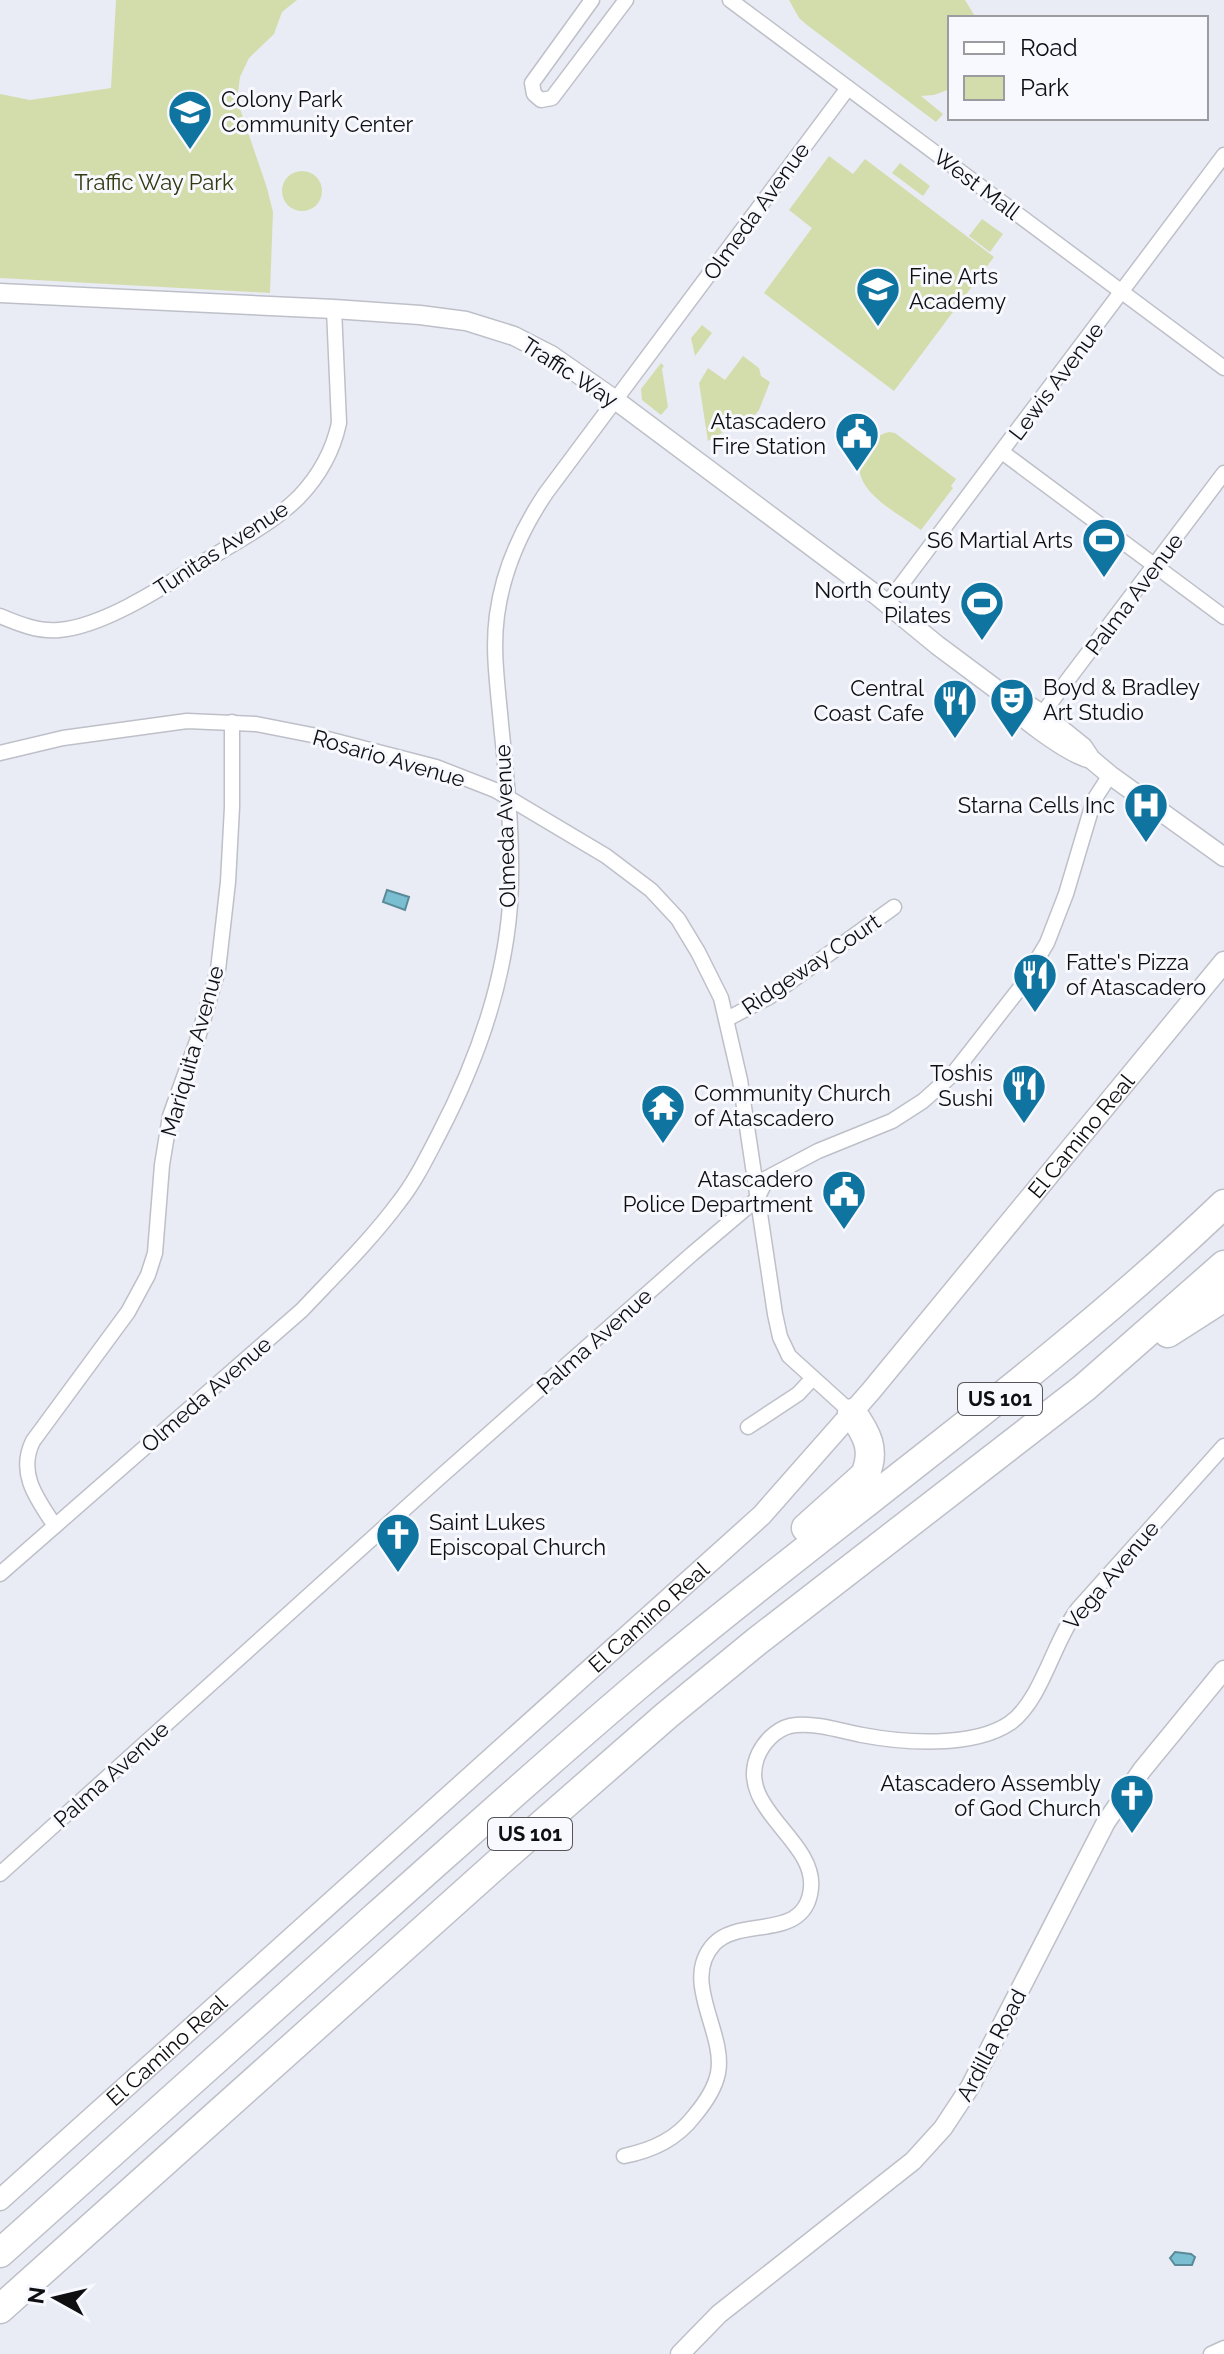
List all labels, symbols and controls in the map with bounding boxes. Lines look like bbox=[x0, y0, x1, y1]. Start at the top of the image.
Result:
legend bbox=[948, 16, 1208, 120]
text: Road bbox=[1020, 33, 1078, 62]
text: Park bbox=[1020, 73, 1069, 102]
place label: Colony Park Community Center bbox=[221, 86, 413, 137]
school or university icon: Colony Park Community Center bbox=[166, 88, 214, 151]
street label: Olmeda Avenue bbox=[697, 137, 815, 285]
street label: West Mall bbox=[929, 143, 1025, 225]
park label: Traffic Way Park bbox=[74, 169, 234, 195]
place label: Fine Arts Academy bbox=[909, 263, 1006, 314]
school or university icon: Fine Arts Academy bbox=[854, 265, 902, 328]
street label: Lewis Avenue bbox=[1003, 317, 1109, 445]
street label: Traffic Way bbox=[517, 331, 623, 413]
place label: Atascadero Fire Station bbox=[710, 408, 826, 459]
public building icon: Atascadero Fire Station bbox=[833, 410, 881, 473]
street label: Tunitas Avenue bbox=[149, 495, 293, 601]
sports icon: S6 Martial Arts bbox=[1080, 516, 1128, 579]
place label: S6 Martial Arts bbox=[927, 527, 1073, 553]
street label: Palma Avenue bbox=[1080, 528, 1188, 660]
place label: North County Pilates bbox=[814, 577, 951, 628]
sports icon: North County Pilates bbox=[958, 579, 1006, 642]
place label: Boyd & Bradley Art Studio bbox=[1043, 674, 1200, 725]
place label: Central Coast Cafe bbox=[813, 675, 924, 726]
theatre icon: Boyd & Bradley Art Studio bbox=[988, 676, 1036, 739]
restaurant icon: Central Coast Cafe bbox=[931, 677, 979, 740]
street label: Rosario Avenue bbox=[310, 724, 468, 792]
street label: Olmeda Avenue bbox=[489, 744, 521, 908]
hospital icon: Starna Cells Inc bbox=[1122, 781, 1170, 844]
place label: Starna Cells Inc bbox=[958, 792, 1115, 818]
street label: Ridgeway Court bbox=[737, 908, 886, 1020]
place label: Fatte's Pizza of Atascadero bbox=[1066, 949, 1206, 1000]
restaurant icon: Fatte's Pizza of Atascadero bbox=[1011, 951, 1059, 1014]
street label: Mariquita Avenue bbox=[155, 962, 229, 1139]
place label: Toshis Sushi bbox=[930, 1060, 993, 1111]
restaurant icon: Toshis Sushi bbox=[1000, 1062, 1048, 1125]
street label: El Camino Real bbox=[1022, 1069, 1139, 1203]
place label: Community Church of Atascadero bbox=[694, 1080, 891, 1131]
temple icon: Community Church of Atascadero bbox=[639, 1082, 687, 1145]
place label: Atascadero Police Department bbox=[623, 1166, 814, 1217]
public building icon: Atascadero Police Department bbox=[820, 1168, 868, 1231]
street label: Palma Avenue bbox=[531, 1282, 657, 1399]
street label: Olmeda Avenue bbox=[136, 1331, 276, 1457]
road number: US 101 bbox=[958, 1383, 1042, 1415]
place label: Saint Lukes Episcopal Church bbox=[429, 1509, 606, 1560]
church icon: Saint Lukes Episcopal Church bbox=[374, 1511, 422, 1574]
street label: Vega Avenue bbox=[1058, 1515, 1164, 1635]
street label: El Camino Real bbox=[583, 1556, 714, 1678]
street label: Palma Avenue bbox=[48, 1715, 174, 1832]
place label: Atascadero Assembly of God Church bbox=[880, 1770, 1101, 1821]
church icon: Atascadero Assembly of God Church bbox=[1108, 1772, 1156, 1835]
road number: US 101 bbox=[488, 1818, 572, 1850]
street label: Ardilla Road bbox=[951, 1985, 1031, 2105]
street label: El Camino Real bbox=[101, 1989, 232, 2111]
north arrow bbox=[16, 2258, 96, 2338]
text: N bbox=[22, 2285, 50, 2305]

